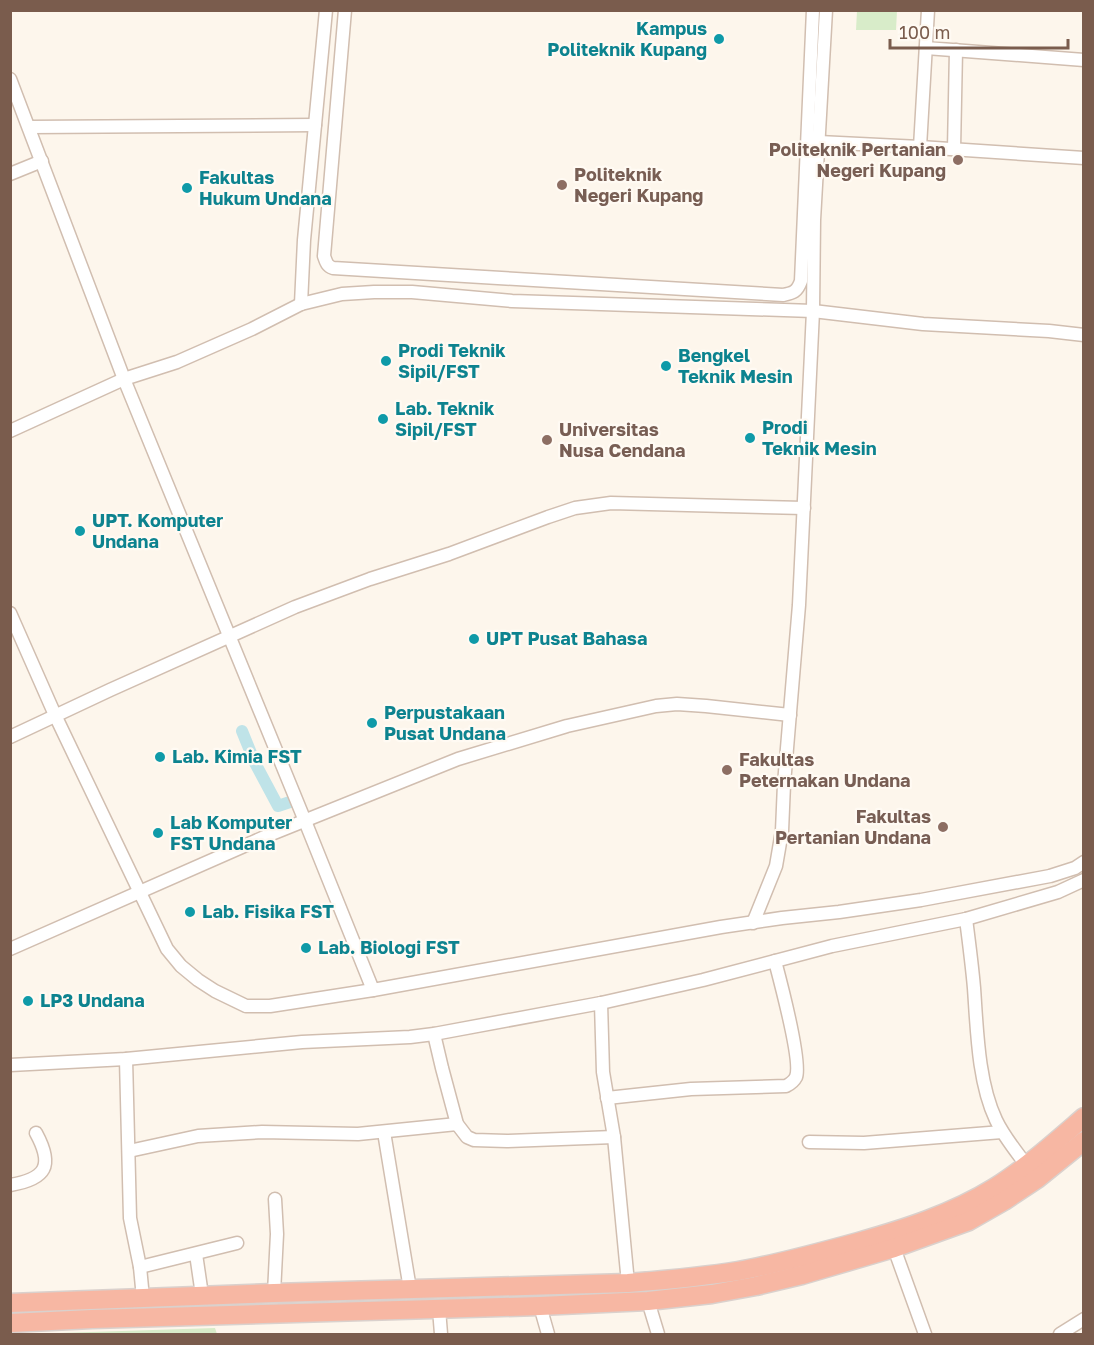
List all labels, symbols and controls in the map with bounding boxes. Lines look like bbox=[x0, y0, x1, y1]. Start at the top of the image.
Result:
scale bar bbox=[890, 12, 1068, 50]
place label: Kampus Politeknik Kupang bbox=[547, 17, 707, 60]
text: 100 m bbox=[899, 21, 950, 43]
marker: Kampus Politeknik Kupang bbox=[712, 32, 726, 46]
place label: Politeknik Pertanian Negeri Kupang bbox=[769, 138, 946, 181]
marker: Politeknik Pertanian Negeri Kupang bbox=[951, 153, 965, 167]
place label: Politeknik Negeri Kupang bbox=[574, 163, 703, 206]
place label: Fakultas Hukum Undana bbox=[199, 166, 332, 209]
marker: Politeknik Negeri Kupang bbox=[555, 178, 569, 192]
marker: Fakultas Hukum Undana bbox=[180, 181, 194, 195]
place label: Prodi Teknik Sipil/FST bbox=[398, 339, 506, 382]
place label: Bengkel Teknik Mesin bbox=[678, 344, 793, 387]
marker: Prodi Teknik Sipil/FST bbox=[379, 354, 393, 368]
marker: Bengkel Teknik Mesin bbox=[659, 359, 673, 373]
place label: Lab. Teknik Sipil/FST bbox=[395, 397, 495, 440]
marker: Lab. Teknik Sipil/FST bbox=[376, 412, 390, 426]
place label: Prodi Teknik Mesin bbox=[762, 416, 877, 459]
place label: Universitas Nusa Cendana bbox=[559, 418, 686, 461]
marker: Prodi Teknik Mesin bbox=[743, 431, 757, 445]
marker: Universitas Nusa Cendana bbox=[540, 433, 554, 447]
place label: UPT. Komputer Undana bbox=[92, 509, 223, 552]
marker: UPT. Komputer Undana bbox=[73, 524, 87, 538]
place label: UPT Pusat Bahasa bbox=[486, 627, 647, 649]
marker: UPT Pusat Bahasa bbox=[467, 632, 481, 646]
place label: Perpustakaan Pusat Undana bbox=[384, 701, 506, 744]
marker: Perpustakaan Pusat Undana bbox=[365, 716, 379, 730]
place label: Lab. Kimia FST bbox=[172, 745, 302, 767]
place label: Fakultas Peternakan Undana bbox=[739, 748, 911, 791]
marker: Lab. Kimia FST bbox=[153, 750, 167, 764]
marker: Fakultas Peternakan Undana bbox=[720, 763, 734, 777]
place label: Fakultas Pertanian Undana bbox=[775, 805, 931, 848]
place label: Lab Komputer FST Undana bbox=[170, 811, 292, 854]
marker: Fakultas Pertanian Undana bbox=[936, 820, 950, 834]
marker: Lab Komputer FST Undana bbox=[151, 826, 165, 840]
place label: Lab. Fisika FST bbox=[202, 900, 334, 922]
marker: Lab. Fisika FST bbox=[183, 905, 197, 919]
place label: Lab. Biologi FST bbox=[318, 936, 460, 958]
marker: Lab. Biologi FST bbox=[299, 941, 313, 955]
place label: LP3 Undana bbox=[40, 989, 145, 1011]
marker: LP3 Undana bbox=[21, 994, 35, 1008]

